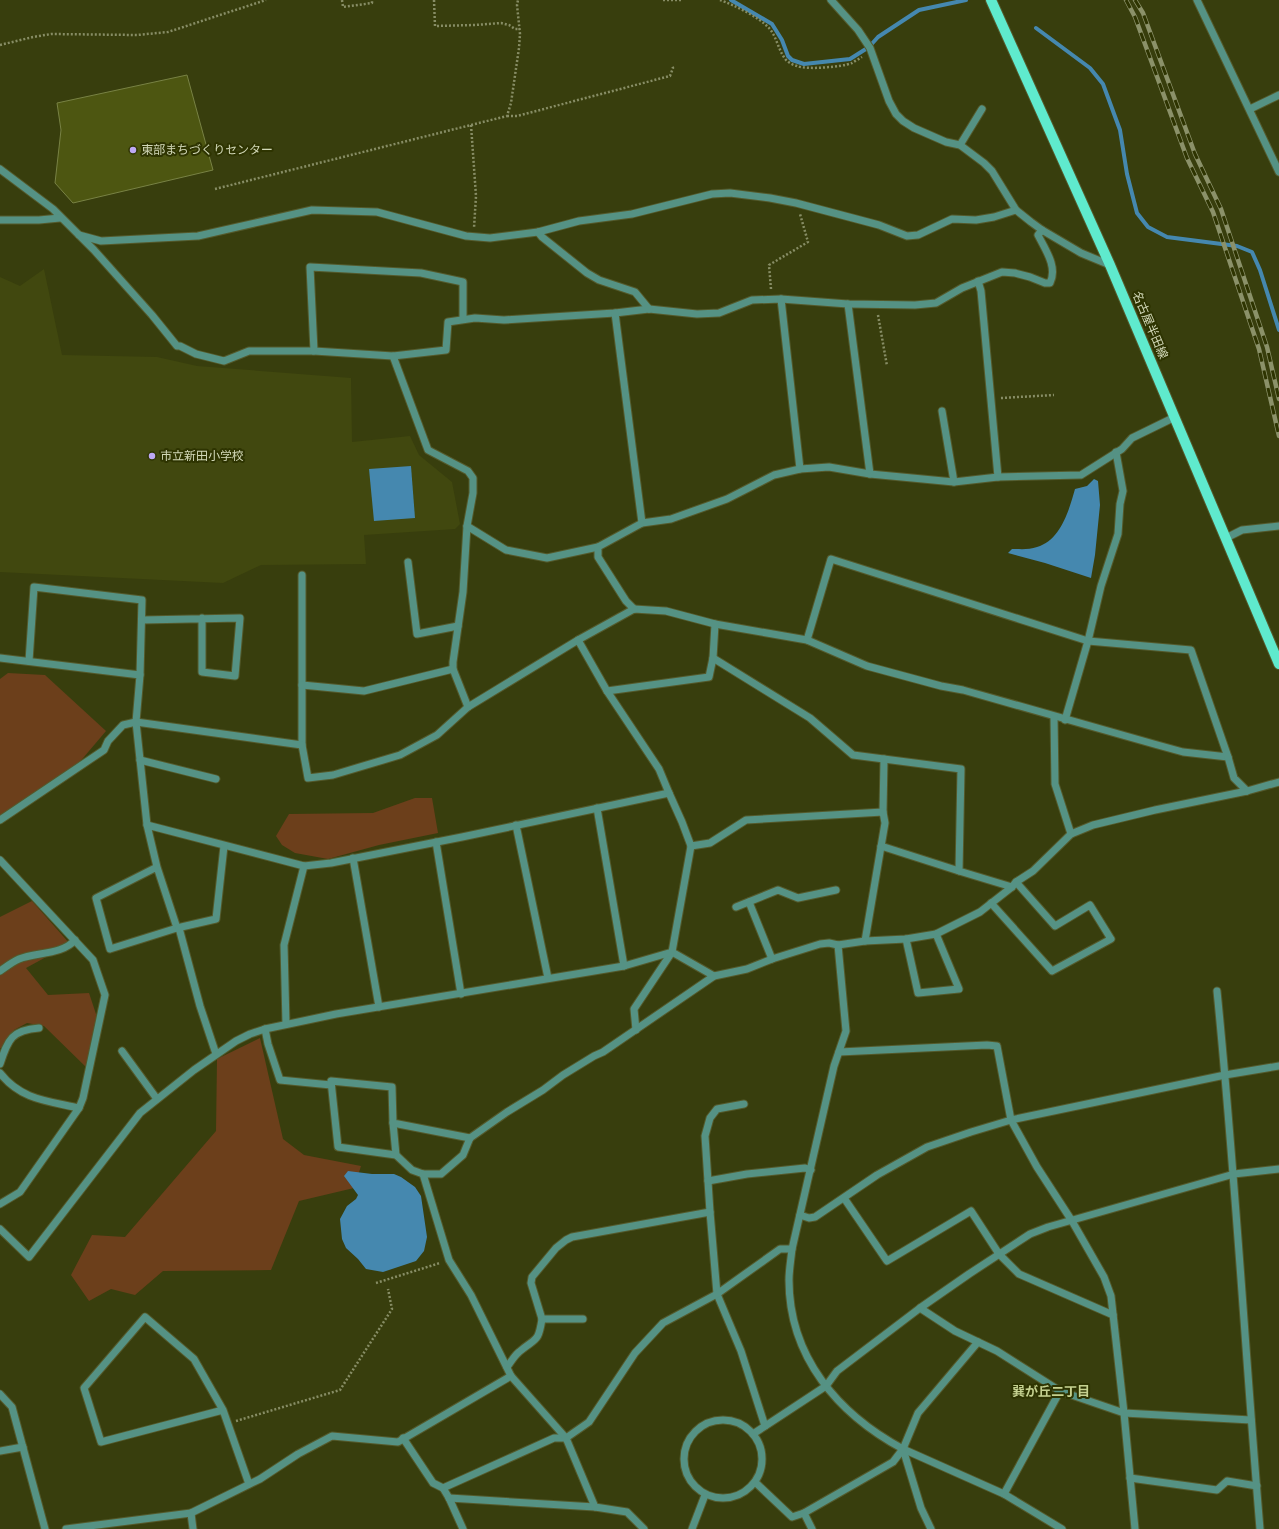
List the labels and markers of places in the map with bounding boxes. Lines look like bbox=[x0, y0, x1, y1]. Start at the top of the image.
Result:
place label: 東部まちづくりセンター bbox=[141, 143, 273, 157]
marker: 東部まちづくりセンター bbox=[128, 145, 138, 155]
place label: 市立新田小学校 bbox=[160, 449, 244, 463]
marker: 市立新田小学校 bbox=[147, 451, 157, 461]

